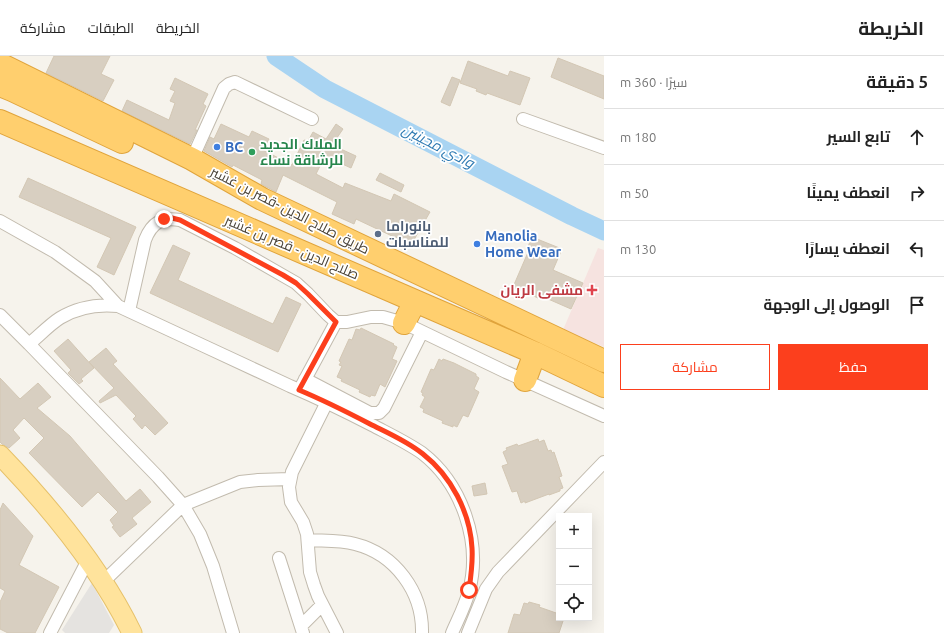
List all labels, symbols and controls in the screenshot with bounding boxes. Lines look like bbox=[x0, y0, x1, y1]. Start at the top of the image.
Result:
text: الخريطة bbox=[858, 17, 924, 39]
text: مشاركة bbox=[20, 20, 66, 36]
text: الطبقات bbox=[88, 20, 134, 36]
text: الخريطة bbox=[156, 20, 200, 36]
text: 5 دقيقة bbox=[866, 72, 928, 91]
text: سيرًا · 360 m bbox=[620, 75, 687, 89]
water label: وادي مجينين bbox=[397, 120, 478, 175]
icon: ahead bbox=[906, 126, 928, 148]
text: تابع السير bbox=[827, 128, 890, 145]
text: 180 m bbox=[620, 130, 656, 144]
place label: الملاك الجديد للرشاقة نساء bbox=[260, 136, 343, 169]
place label: BC bbox=[225, 139, 243, 155]
marker: BC bbox=[212, 142, 222, 152]
marker: الملاك الجديد للرشاقة نساء bbox=[247, 147, 257, 157]
street label: طريق صلاح الدين -قصر بن غشير bbox=[207, 162, 372, 258]
icon: right bbox=[906, 182, 928, 204]
text: انعطف يمينًا bbox=[806, 184, 890, 201]
text: 50 m bbox=[620, 186, 649, 200]
route end bbox=[155, 210, 173, 228]
street label: صلاح الدين - قصر بن غشير bbox=[221, 211, 361, 283]
place label: بانوراما للمناسبات bbox=[386, 218, 449, 250]
place label: Manolia Home Wear bbox=[485, 228, 561, 260]
marker: بانوراما للمناسبات bbox=[373, 229, 383, 239]
icon: left bbox=[906, 238, 928, 260]
marker: Manolia Home Wear bbox=[472, 239, 482, 249]
text: انعطف يسارًا bbox=[805, 240, 890, 257]
text: 130 m bbox=[620, 242, 656, 256]
place label: مشفى الريان bbox=[500, 282, 583, 299]
marker: مشفى الريان bbox=[586, 284, 598, 296]
icon: arrive bbox=[906, 294, 928, 316]
text: الوصول إلى الوجهة bbox=[763, 296, 890, 313]
button: مشاركة bbox=[620, 344, 770, 390]
button: حفظ bbox=[778, 344, 928, 390]
map controls bbox=[556, 513, 592, 621]
button: + bbox=[556, 513, 592, 549]
button: − bbox=[556, 549, 592, 585]
route start bbox=[460, 581, 478, 599]
button: locate bbox=[556, 585, 592, 621]

